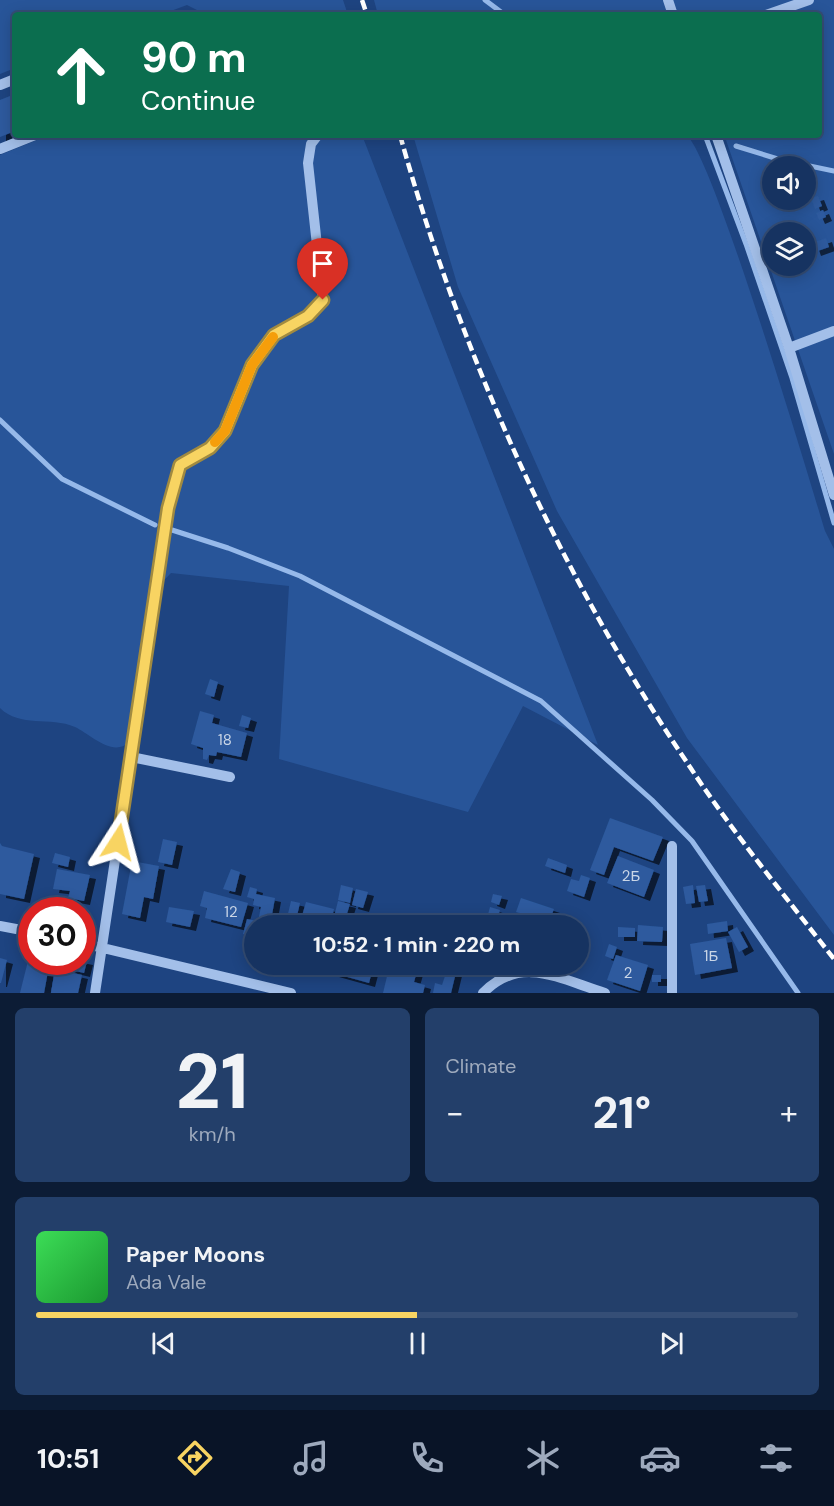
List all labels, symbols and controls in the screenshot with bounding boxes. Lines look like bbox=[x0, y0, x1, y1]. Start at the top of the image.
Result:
text: 90 m bbox=[141, 30, 247, 85]
icon: ahead bbox=[42, 36, 120, 114]
text: Continue bbox=[141, 83, 255, 118]
map controls bbox=[762, 156, 816, 276]
button: sound bbox=[762, 156, 816, 210]
button: layers bbox=[762, 222, 816, 276]
pin bbox=[297, 238, 348, 300]
icon: arrive bbox=[306, 247, 339, 280]
house number: 18 bbox=[218, 730, 232, 750]
position arrow bbox=[86, 810, 150, 874]
house number: 2Б bbox=[622, 866, 640, 886]
speed limit sign: 30 bbox=[18, 897, 96, 975]
house number: 12 bbox=[224, 902, 238, 922]
text: 10:52 · 1 min · 220 m bbox=[313, 930, 520, 959]
house number: 1Б bbox=[704, 946, 718, 966]
house number: 2 bbox=[624, 963, 632, 983]
text: 21 bbox=[176, 1031, 249, 1132]
text: Climate bbox=[446, 1053, 516, 1079]
text: 21° bbox=[592, 1083, 651, 1142]
text: − bbox=[446, 1091, 464, 1134]
text: + bbox=[780, 1091, 798, 1134]
text: km/h bbox=[189, 1121, 236, 1147]
text: Paper Moons bbox=[126, 1240, 265, 1269]
text: Ada Vale bbox=[126, 1269, 206, 1295]
icon: previous bbox=[147, 1327, 180, 1360]
icon: pause bbox=[401, 1327, 434, 1360]
icon: next bbox=[655, 1327, 688, 1360]
icon: directions bbox=[174, 1437, 216, 1479]
icon: music bbox=[290, 1437, 332, 1479]
icon: phone bbox=[406, 1437, 448, 1479]
icon: climate bbox=[522, 1437, 564, 1479]
icon: car bbox=[639, 1437, 681, 1479]
icon: filters bbox=[755, 1437, 797, 1479]
text: 10:51 bbox=[37, 1441, 99, 1476]

